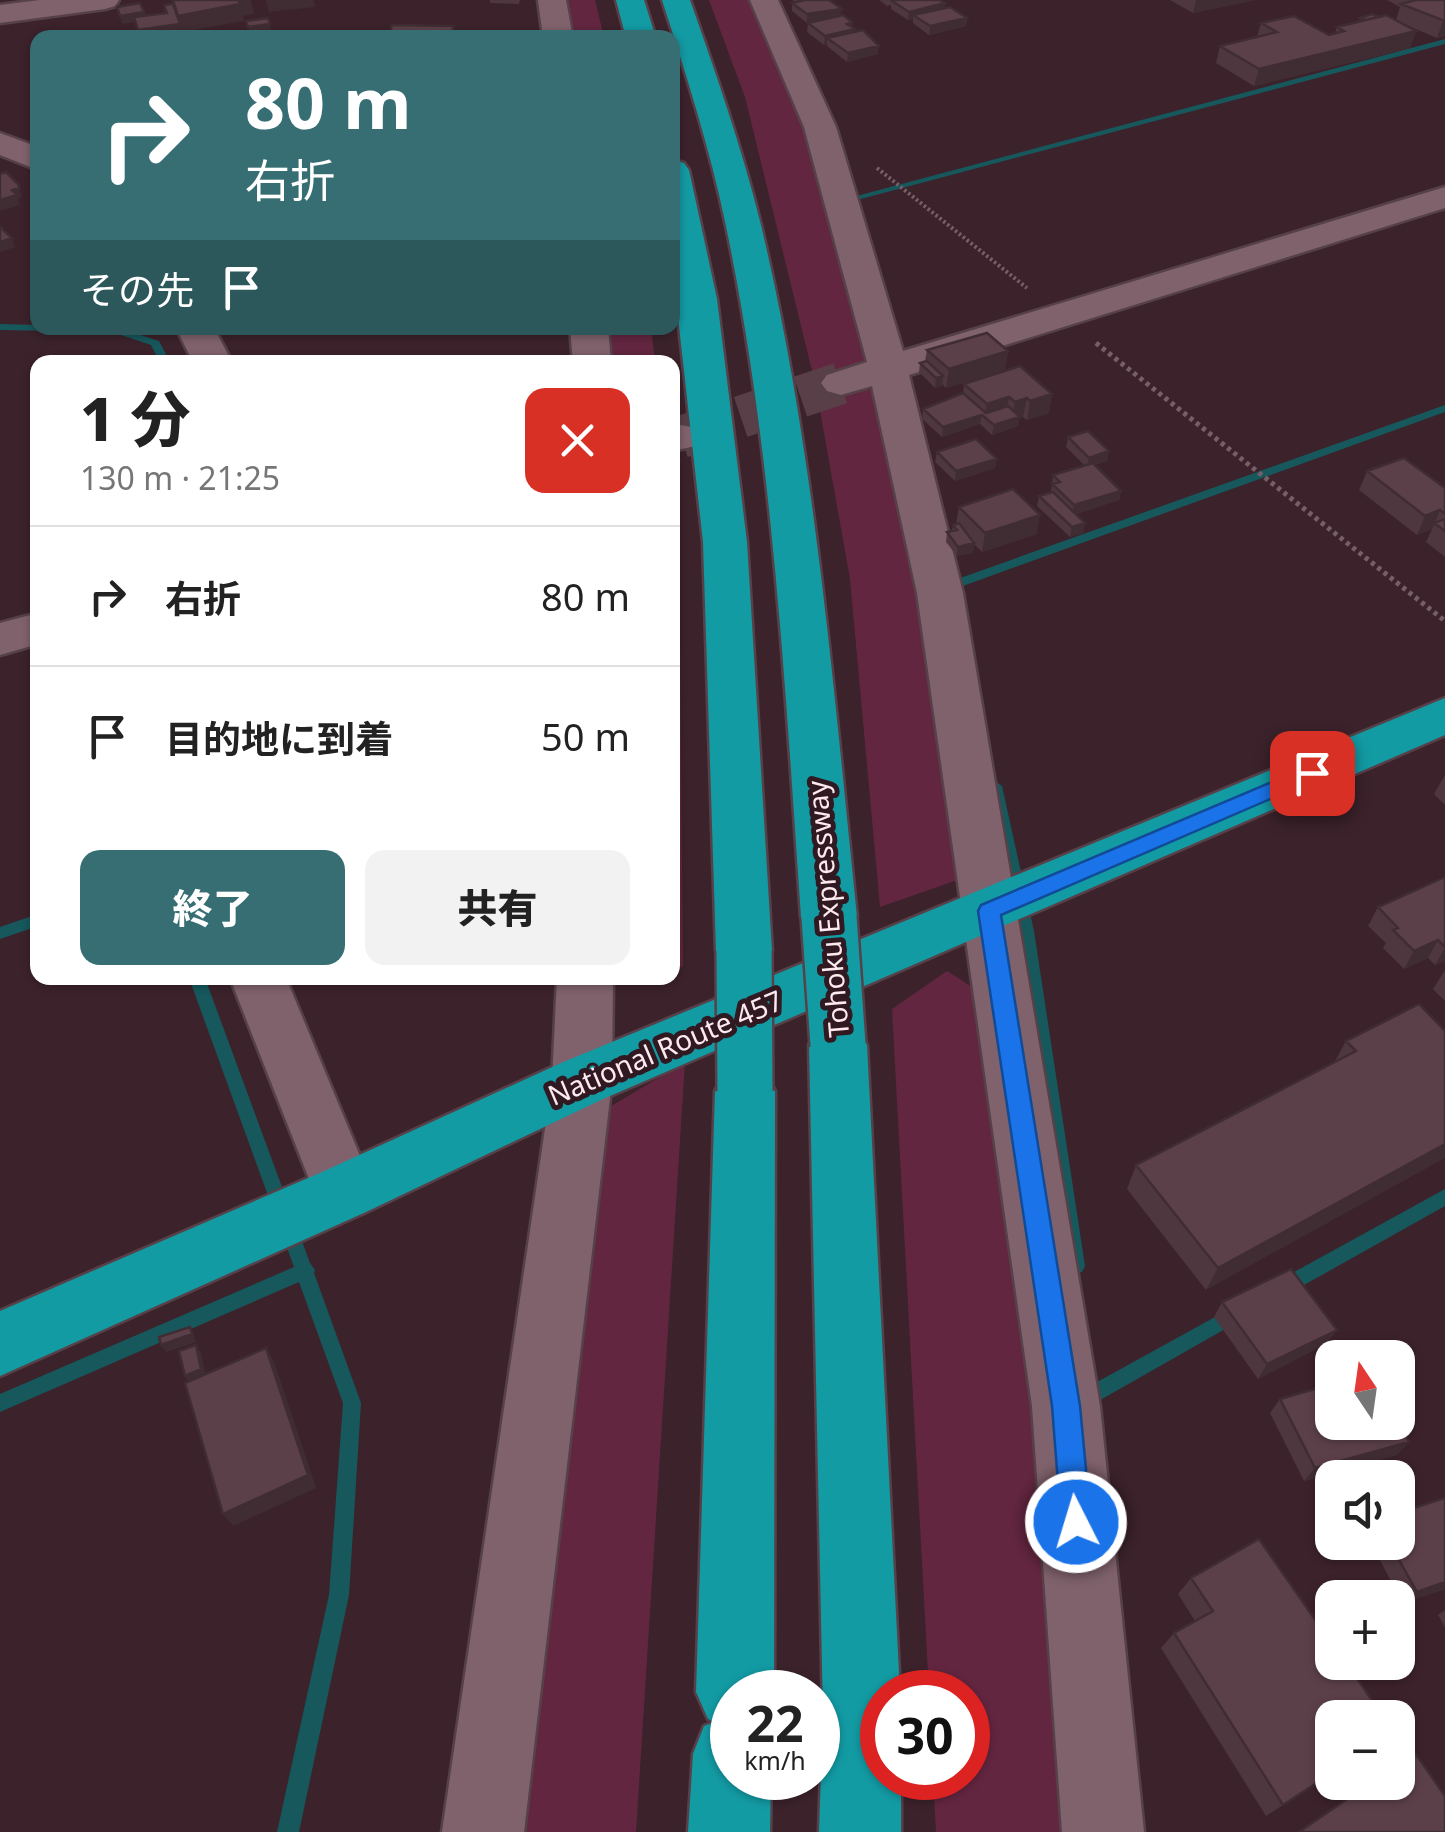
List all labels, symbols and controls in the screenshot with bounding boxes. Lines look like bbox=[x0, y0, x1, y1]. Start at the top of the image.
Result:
text: 80 m bbox=[245, 54, 412, 150]
icon: right bbox=[80, 70, 210, 200]
text: 右折 bbox=[245, 149, 335, 210]
icon: arrive bbox=[214, 260, 269, 315]
text: その先 bbox=[80, 263, 194, 315]
text: 1 分 bbox=[80, 377, 190, 459]
button: close bbox=[525, 388, 630, 493]
text: 130 m · 21:25 bbox=[80, 456, 280, 499]
icon: right bbox=[80, 569, 135, 624]
text: 80 m bbox=[541, 570, 630, 622]
text: 右折 bbox=[165, 572, 241, 624]
icon: arrive bbox=[80, 709, 135, 764]
text: 50 m bbox=[541, 710, 630, 762]
text: 目的地に到着 bbox=[165, 712, 393, 764]
pin bbox=[1270, 731, 1355, 816]
icon: arrive bbox=[1285, 746, 1340, 801]
street label: Tohoku Expressway bbox=[797, 778, 857, 1039]
button: 終了 bbox=[80, 850, 345, 965]
button: 共有 bbox=[365, 850, 630, 965]
street label: National Route 457 bbox=[542, 980, 788, 1114]
north arrow bbox=[1315, 1340, 1415, 1440]
map controls bbox=[1315, 1340, 1415, 1800]
button: sound bbox=[1315, 1460, 1415, 1560]
position arrow bbox=[1024, 1470, 1128, 1574]
button: + bbox=[1315, 1580, 1415, 1680]
speed limit sign: 30 bbox=[860, 1670, 990, 1800]
text: 22 bbox=[746, 1689, 804, 1757]
button: − bbox=[1315, 1700, 1415, 1800]
text: km/h bbox=[744, 1743, 806, 1777]

